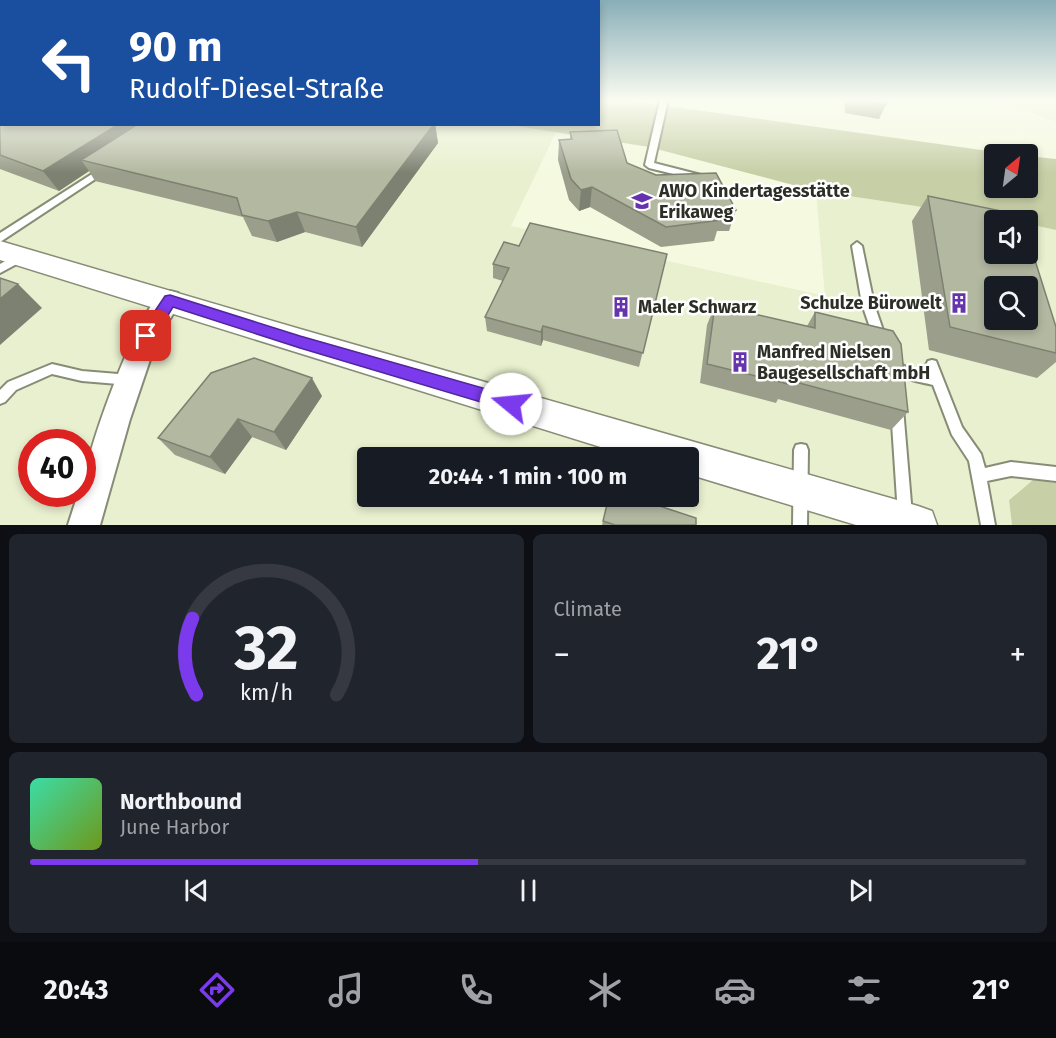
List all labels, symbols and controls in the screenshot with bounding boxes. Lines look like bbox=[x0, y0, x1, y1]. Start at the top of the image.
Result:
text: 90 m bbox=[129, 22, 223, 72]
icon: left bbox=[30, 24, 108, 102]
text: Rudolf-Diesel-Straße bbox=[129, 73, 384, 105]
north arrow bbox=[984, 144, 1038, 198]
map controls bbox=[984, 144, 1038, 330]
place label: AWO Kindertagesstätte Erikaweg bbox=[658, 180, 850, 223]
school or university icon: AWO Kindertagesstätte Erikaweg bbox=[630, 189, 654, 213]
button: sound bbox=[984, 210, 1038, 264]
button: search bbox=[984, 276, 1038, 330]
building icon: Schulze Bürowelt bbox=[947, 291, 971, 315]
place label: Schulze Bürowelt bbox=[800, 292, 943, 314]
building icon: Maler Schwarz bbox=[609, 295, 633, 319]
place label: Maler Schwarz bbox=[638, 296, 756, 318]
pin bbox=[120, 310, 171, 361]
icon: arrive bbox=[129, 319, 162, 352]
place label: Manfred Nielsen Baugesellschaft mbH bbox=[757, 341, 930, 384]
building icon: Manfred Nielsen Baugesellschaft mbH bbox=[728, 350, 752, 374]
position arrow bbox=[479, 372, 543, 436]
speed limit sign: 40 bbox=[18, 429, 96, 507]
text: 20:44 · 1 min · 100 m bbox=[429, 463, 627, 490]
text: Climate bbox=[554, 597, 622, 621]
text: 32 bbox=[233, 611, 298, 686]
text: 21° bbox=[756, 627, 823, 681]
text: − bbox=[554, 635, 570, 675]
text: + bbox=[1010, 635, 1026, 675]
text: km/h bbox=[240, 681, 293, 707]
text: Northbound bbox=[120, 788, 242, 815]
text: June Harbor bbox=[120, 815, 229, 839]
icon: previous bbox=[180, 874, 213, 907]
icon: pause bbox=[512, 874, 545, 907]
icon: next bbox=[844, 874, 877, 907]
icon: directions bbox=[196, 969, 238, 1011]
icon: music bbox=[325, 969, 367, 1011]
icon: phone bbox=[455, 969, 497, 1011]
icon: climate bbox=[584, 969, 626, 1011]
icon: car bbox=[714, 969, 756, 1011]
icon: filters bbox=[843, 969, 885, 1011]
text: 20:43 bbox=[44, 974, 109, 1006]
text: 21° bbox=[972, 974, 1012, 1006]

